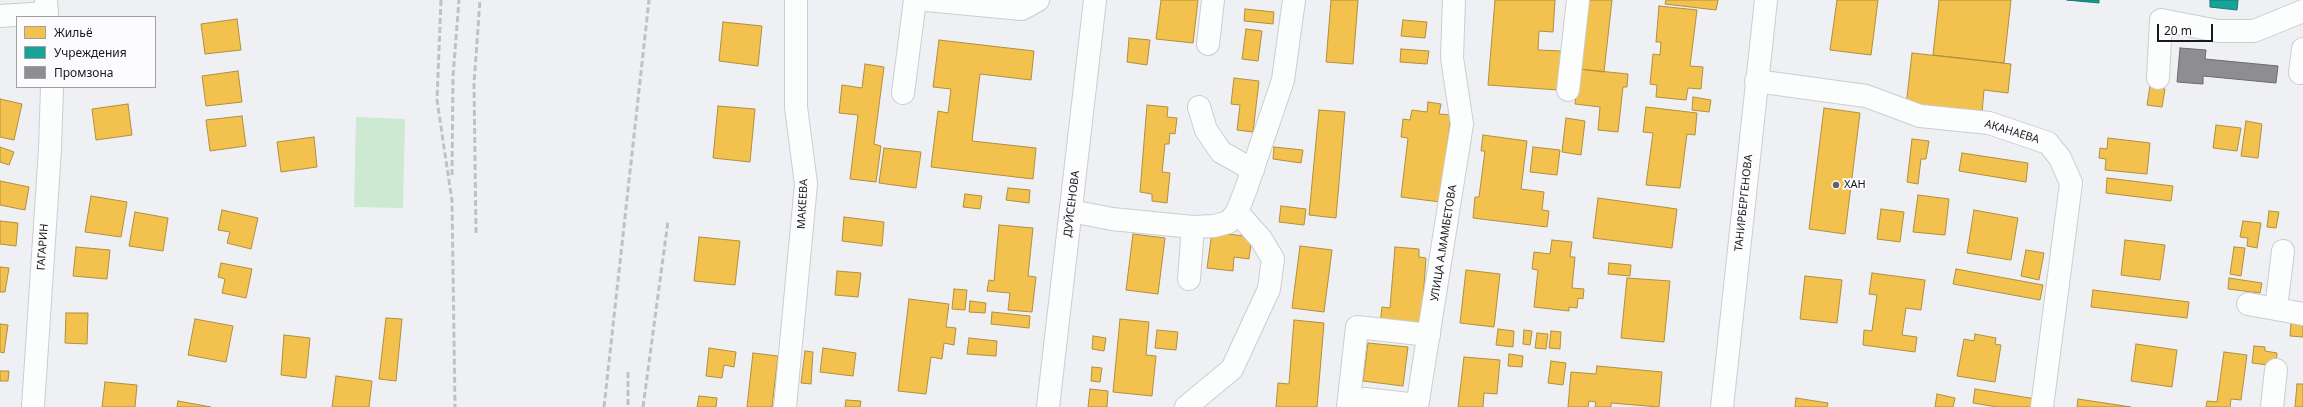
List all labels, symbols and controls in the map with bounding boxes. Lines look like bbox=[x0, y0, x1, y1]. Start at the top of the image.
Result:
legend bbox=[16, 16, 156, 88]
scale bar bbox=[2159, 16, 2215, 42]
text: 20 m bbox=[2164, 22, 2192, 39]
text: Жильё bbox=[54, 24, 93, 41]
text: Учреждения bbox=[54, 44, 127, 61]
text: Промзона bbox=[54, 64, 113, 81]
street label: АКАНАЕВА bbox=[1983, 117, 2041, 147]
street label: ТАНИРБЕРГЕНОВА bbox=[1732, 154, 1756, 252]
street label: ДУЙСЕНОВА bbox=[1061, 170, 1083, 238]
place label: ХАН bbox=[1844, 178, 1866, 192]
street label: МАКЕЕВА bbox=[795, 179, 811, 229]
marker: ХАН bbox=[1831, 180, 1841, 190]
street label: УЛИЦА А.МАМБЕТОВА bbox=[1428, 184, 1460, 302]
street label: ГАГАРИН bbox=[35, 223, 51, 271]

